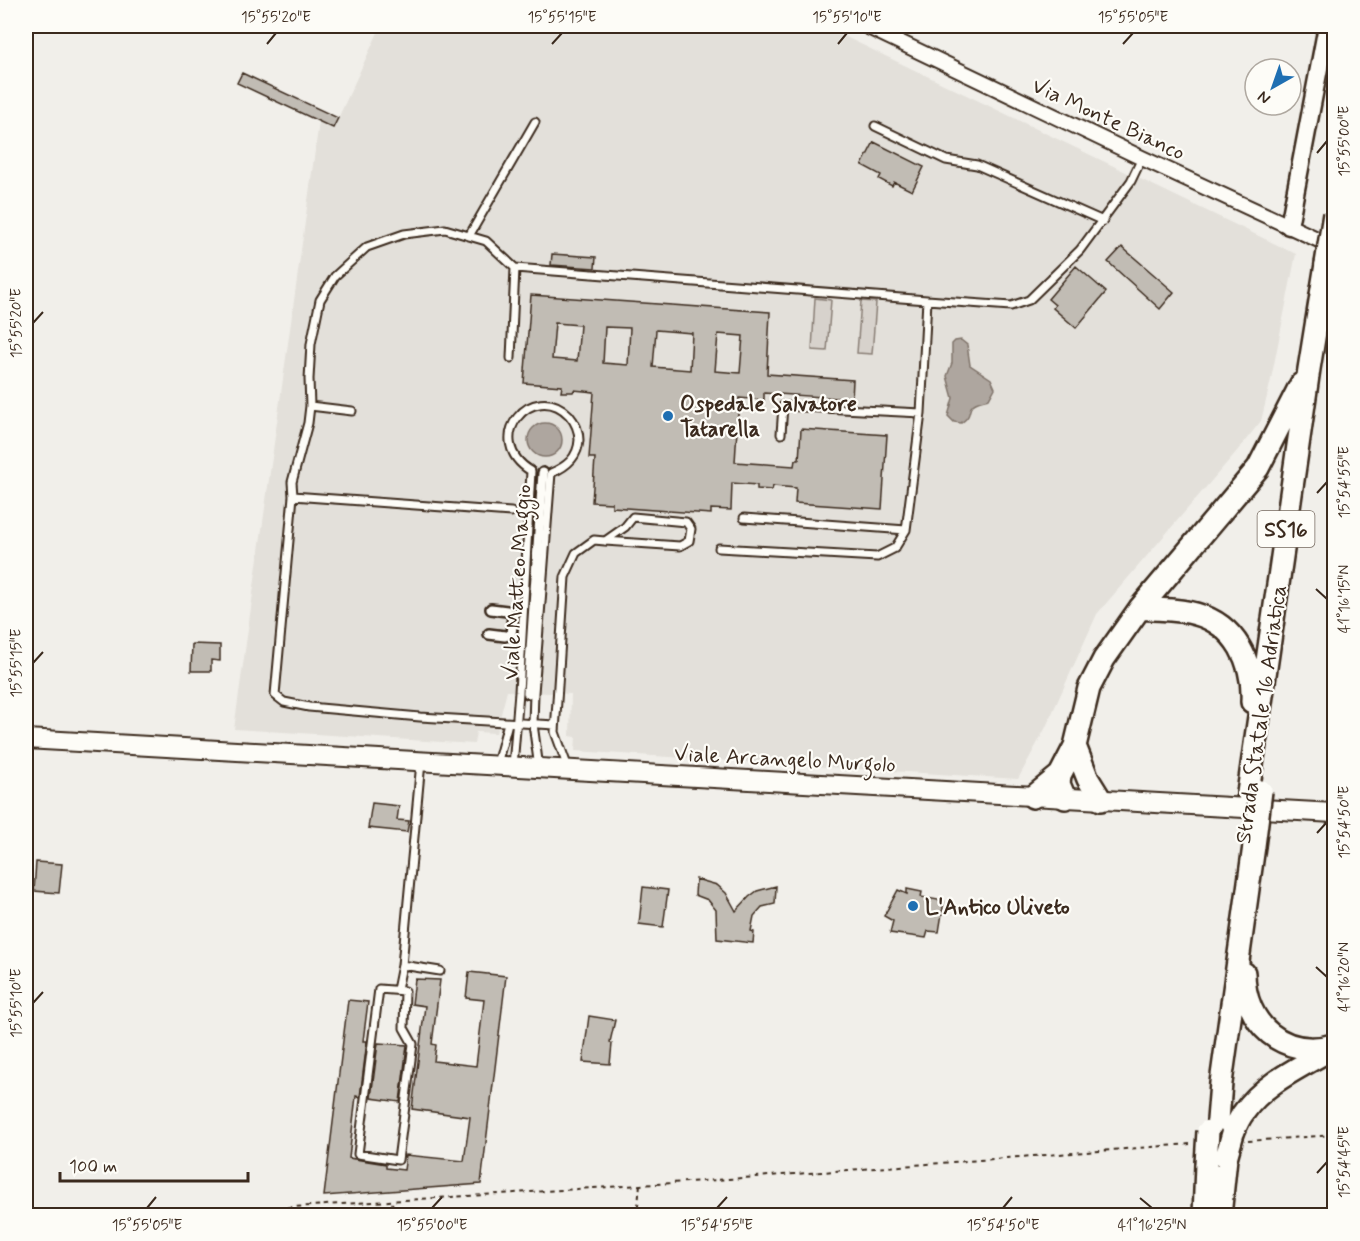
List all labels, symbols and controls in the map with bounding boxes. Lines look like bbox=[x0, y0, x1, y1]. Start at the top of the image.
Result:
text: 15°55'20"E bbox=[241, 8, 311, 28]
text: 15°55'15"E bbox=[528, 8, 597, 28]
text: 15°55'10"E bbox=[812, 8, 882, 28]
text: 15°55'05"E bbox=[1098, 8, 1169, 28]
north arrow bbox=[1243, 57, 1303, 117]
street label: Via Monte Bianco bbox=[1027, 72, 1189, 167]
text: N bbox=[1253, 86, 1275, 109]
text: 15°55'00"E bbox=[1335, 105, 1355, 177]
text: 15°55'20"E bbox=[7, 288, 27, 358]
place label: Ospedale Salvatore Tatarella bbox=[680, 391, 857, 444]
marker: Ospedale Salvatore Tatarella bbox=[661, 409, 675, 423]
text: 15°54'55"E bbox=[1335, 446, 1355, 518]
street label: Viale Matteo Maggio bbox=[497, 483, 542, 681]
road number: SS16 bbox=[1258, 511, 1314, 547]
text: 41°16'15"N bbox=[1335, 565, 1355, 633]
street label: Strada Statale 16 Adriatica bbox=[1230, 583, 1294, 846]
text: 15°55'15"E bbox=[7, 628, 27, 697]
street label: Viale Arcangelo Murgolo bbox=[673, 740, 896, 783]
text: 15°54'50"E bbox=[1335, 785, 1355, 858]
place label: L'Antico Uliveto bbox=[925, 894, 1070, 922]
marker: L'Antico Uliveto bbox=[906, 899, 920, 913]
text: 41°16'20"N bbox=[1335, 942, 1355, 1012]
text: 15°55'10"E bbox=[7, 968, 27, 1038]
text: 15°54'45"E bbox=[1335, 1126, 1355, 1198]
scale bar bbox=[60, 1145, 248, 1183]
text: 100 m bbox=[69, 1155, 117, 1179]
text: 15°55'05"E bbox=[112, 1216, 183, 1236]
text: 15°55'00"E bbox=[396, 1216, 468, 1236]
text: 15°54'55"E bbox=[681, 1216, 753, 1236]
text: 15°54'50"E bbox=[967, 1216, 1040, 1236]
text: 41°16'25"N bbox=[1117, 1216, 1187, 1236]

